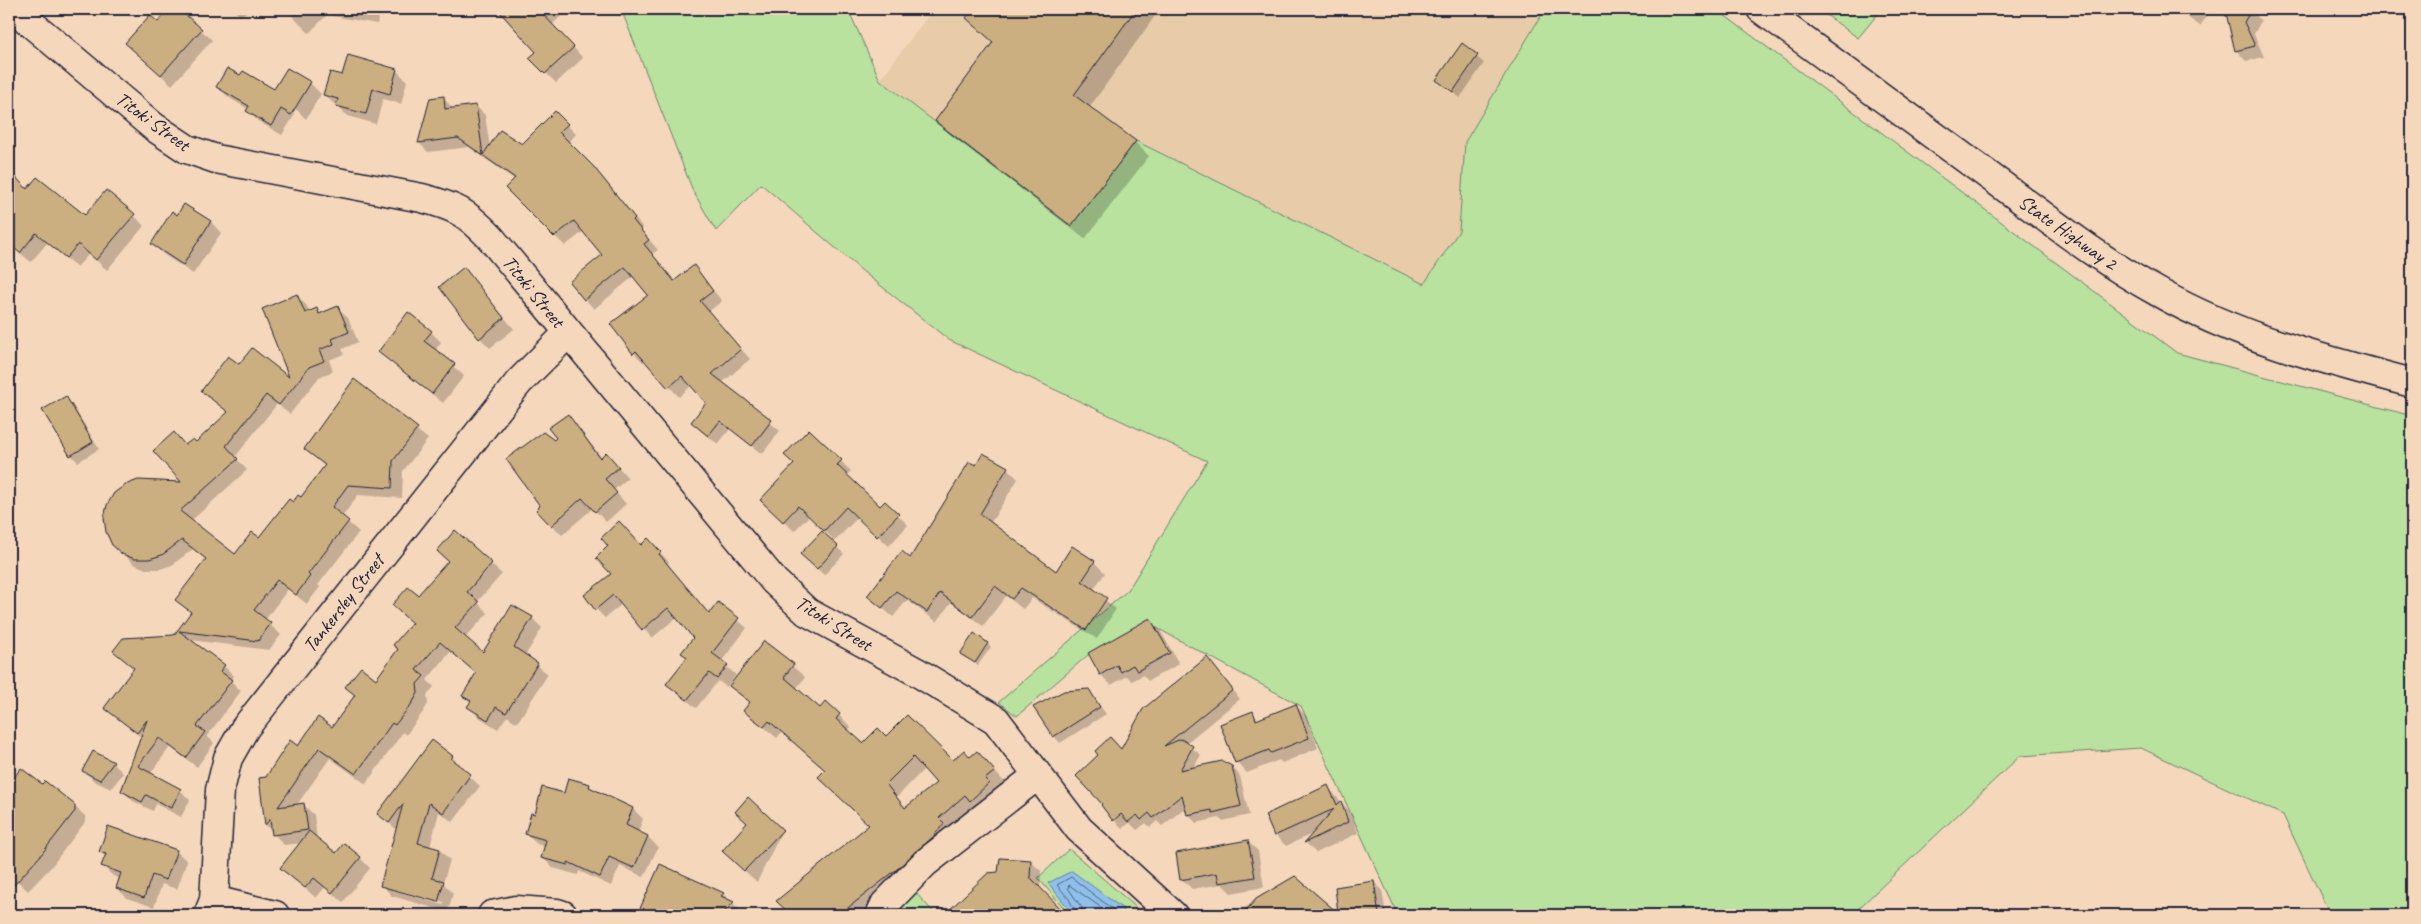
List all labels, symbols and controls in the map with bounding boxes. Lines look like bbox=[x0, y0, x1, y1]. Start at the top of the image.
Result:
street label: Titoki Street bbox=[111, 86, 197, 158]
street label: State Highway 2 bbox=[2014, 189, 2123, 277]
street label: Titoki Street bbox=[497, 250, 572, 334]
street label: Tankersley Street bbox=[297, 546, 392, 658]
street label: Titoki Street bbox=[791, 590, 879, 658]

